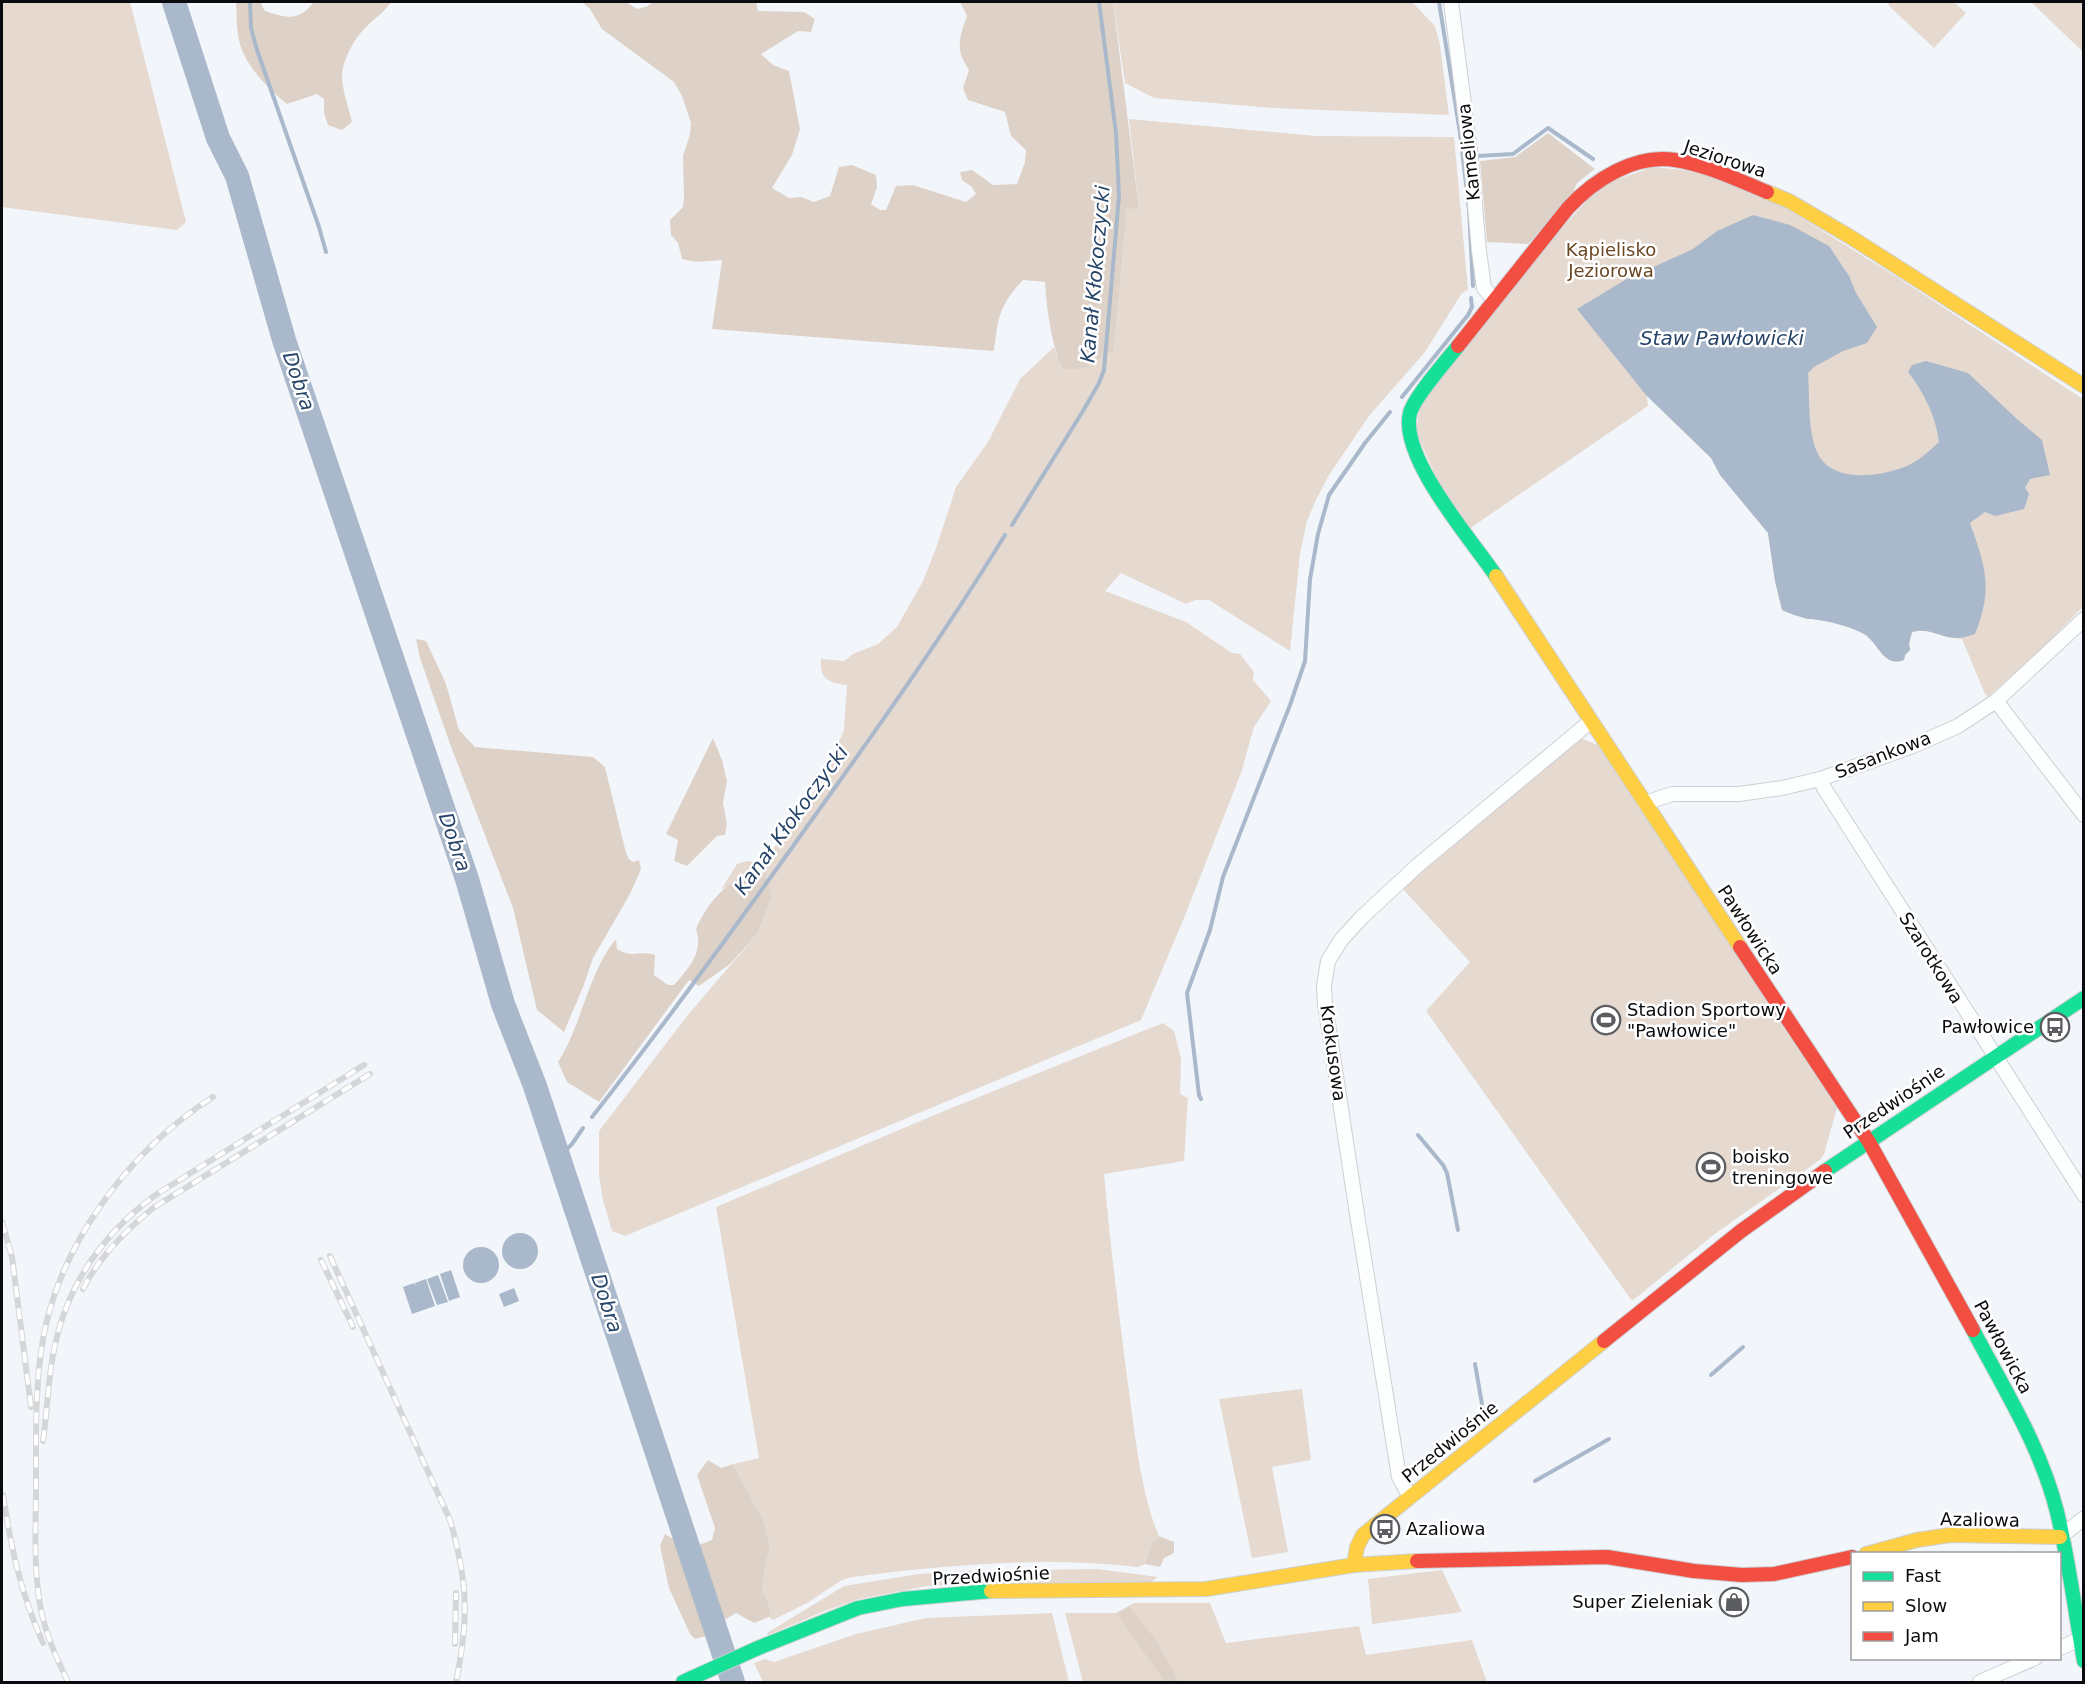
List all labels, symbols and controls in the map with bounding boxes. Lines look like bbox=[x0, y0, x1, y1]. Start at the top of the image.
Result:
street label: Kameliowa bbox=[1453, 102, 1484, 202]
street label: Jeziorowa bbox=[1680, 135, 1769, 182]
water label: Kanał Kłokoczycki bbox=[1075, 184, 1115, 364]
park label: Kąpielisko Jeziorowa bbox=[1566, 239, 1656, 281]
water label: Staw Pawłowicki bbox=[1640, 326, 1805, 350]
water label: Dobra bbox=[278, 348, 320, 414]
street label: Sasankowa bbox=[1832, 727, 1934, 782]
water label: Kanał Kłokoczycki bbox=[729, 741, 853, 899]
water label: Dobra bbox=[434, 809, 476, 875]
street label: Pawłowicka bbox=[1714, 881, 1787, 979]
street label: Szarotkowa bbox=[1895, 908, 1968, 1007]
place label: Stadion Sportowy "Pawłowice" bbox=[1627, 999, 1786, 1041]
street label: Krokusowa bbox=[1316, 1003, 1351, 1103]
sports icon: Stadion Sportowy "Pawłowice" bbox=[1590, 1004, 1622, 1036]
bus stop icon: Pawłowice bbox=[2039, 1011, 2071, 1043]
place label: Pawłowice bbox=[1941, 1016, 2034, 1037]
street label: Przedwiośnie bbox=[1839, 1060, 1948, 1143]
place label: boisko treningowe bbox=[1732, 1146, 1833, 1188]
sports icon: boisko treningowe bbox=[1695, 1151, 1727, 1183]
water label: Dobra bbox=[586, 1270, 628, 1336]
street label: Pawłowicka bbox=[1970, 1297, 2037, 1397]
street label: Przedwiośnie bbox=[1397, 1396, 1502, 1487]
street label: Azaliowa bbox=[1940, 1508, 2020, 1531]
bus stop icon: Azaliowa bbox=[1369, 1513, 1401, 1545]
place label: Azaliowa bbox=[1406, 1518, 1486, 1539]
legend bbox=[1851, 1552, 2061, 1660]
street label: Przedwiośnie bbox=[932, 1562, 1050, 1589]
text: Fast bbox=[1905, 1565, 1941, 1586]
shop icon: Super Zieleniak bbox=[1718, 1586, 1750, 1618]
place label: Super Zieleniak bbox=[1572, 1591, 1714, 1612]
text: Slow bbox=[1905, 1595, 1947, 1616]
text: Jam bbox=[1904, 1625, 1939, 1646]

